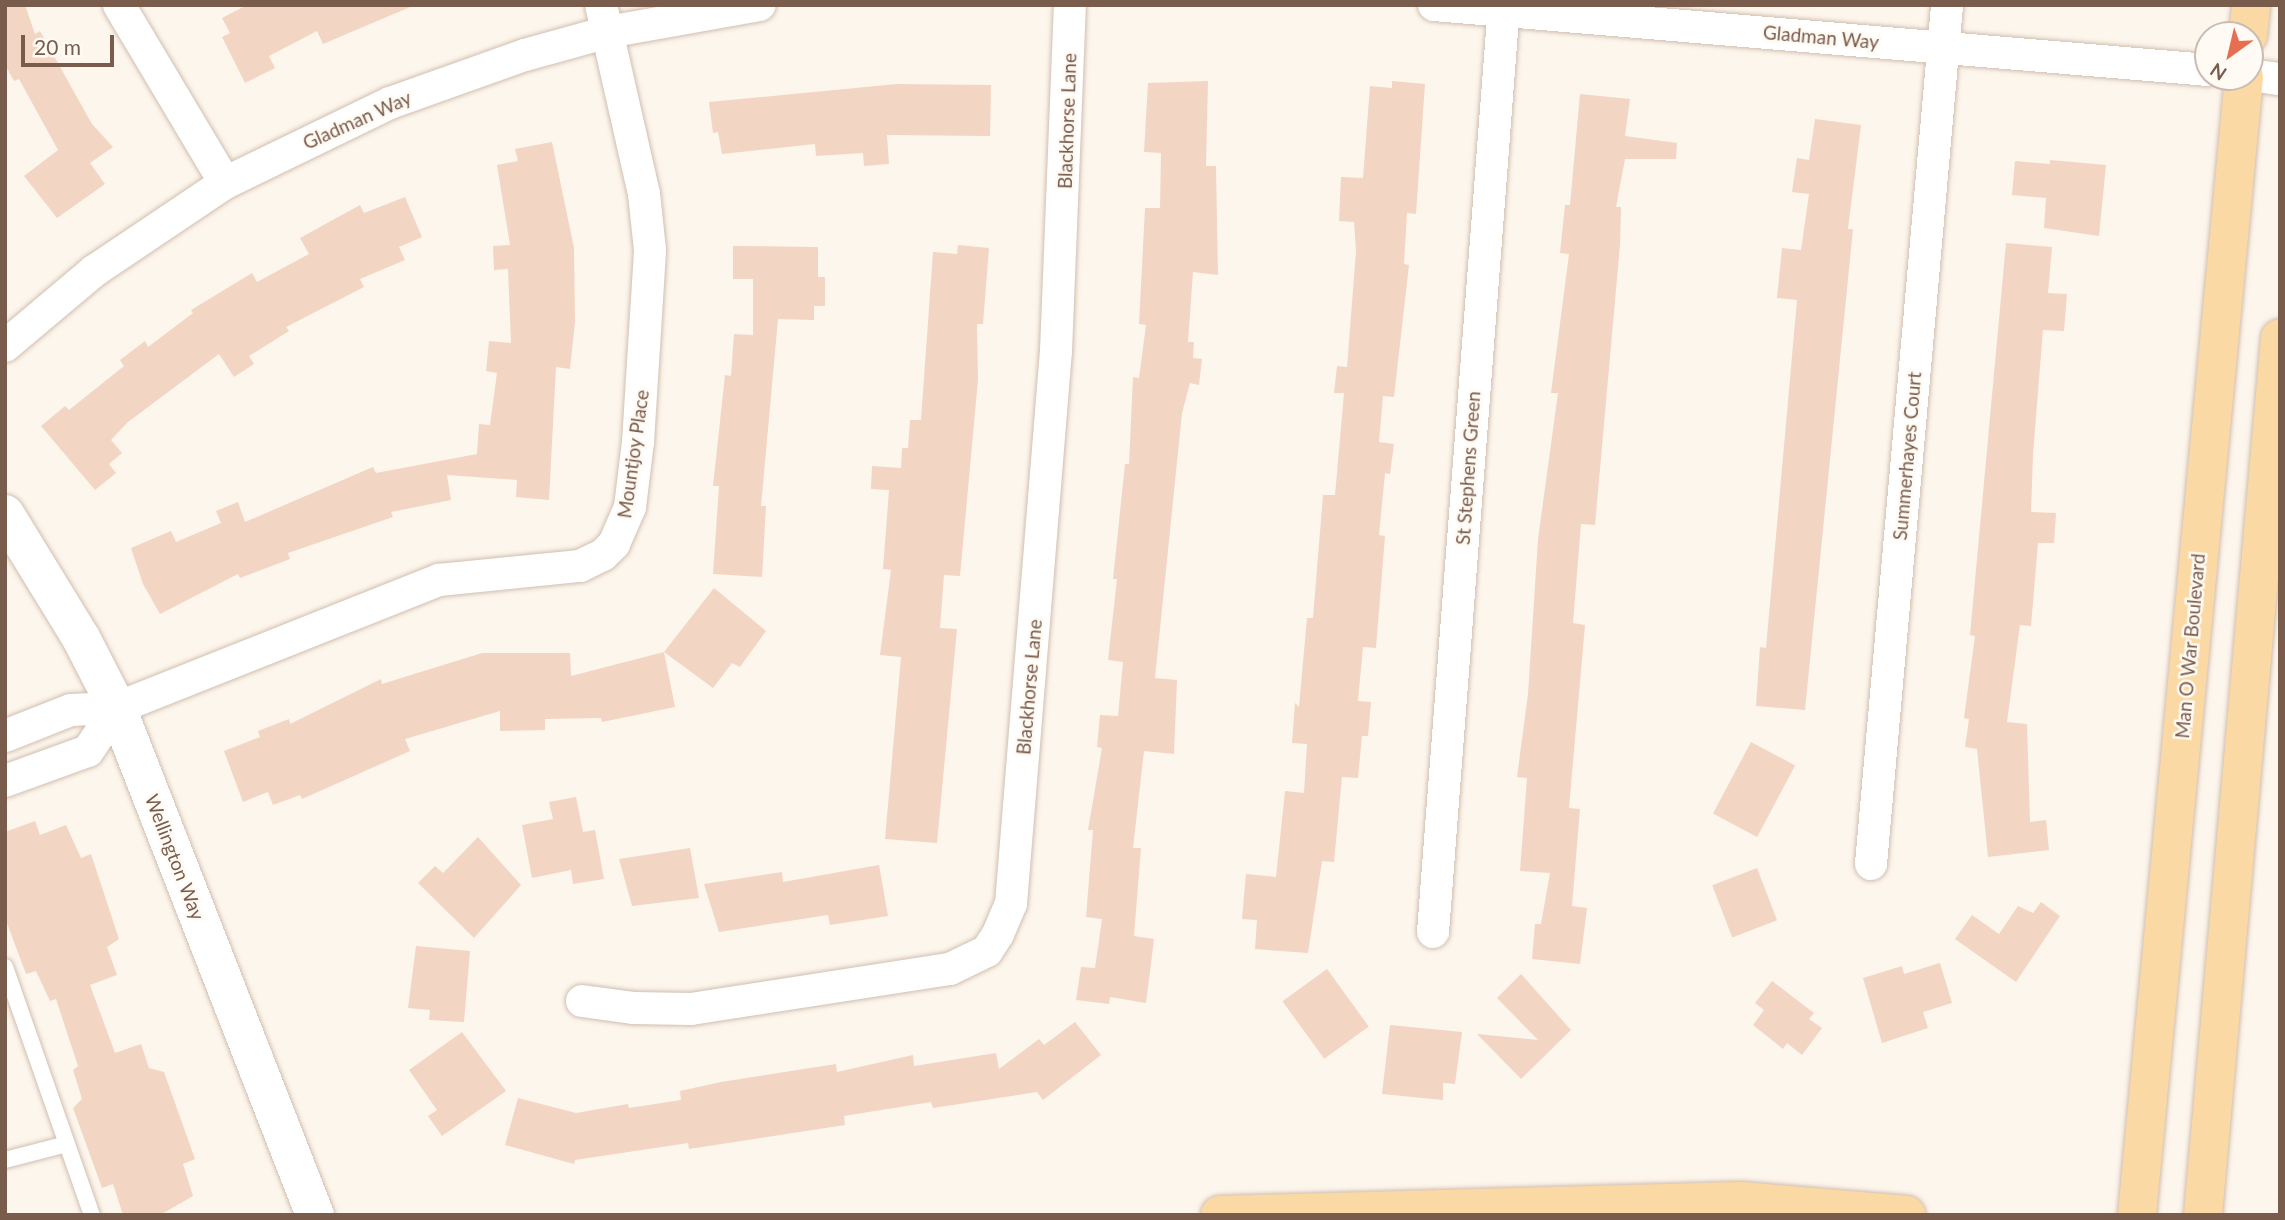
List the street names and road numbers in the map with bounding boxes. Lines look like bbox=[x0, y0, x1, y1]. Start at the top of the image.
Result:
street label: Gladman Way bbox=[1762, 21, 1880, 53]
street label: Blackhorse Lane bbox=[1053, 53, 1081, 189]
street label: Gladman Way bbox=[299, 86, 415, 154]
street label: Summerhayes Court bbox=[1888, 371, 1926, 541]
street label: Mountjoy Place bbox=[613, 388, 653, 520]
street label: St Stephens Green bbox=[1451, 390, 1485, 546]
street label: Man O War Boulevard bbox=[2171, 552, 2209, 740]
street label: Blackhorse Lane bbox=[1012, 618, 1046, 756]
street label: Wellington Way bbox=[140, 791, 210, 923]

